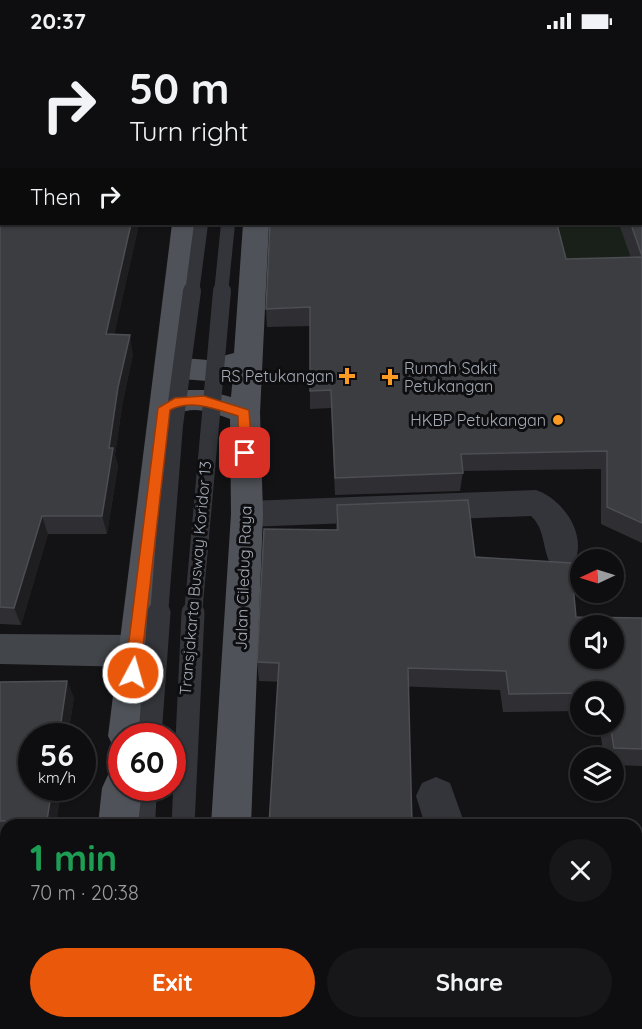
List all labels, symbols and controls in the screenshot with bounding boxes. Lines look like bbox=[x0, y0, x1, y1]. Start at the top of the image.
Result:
text: 20:37 bbox=[30, 7, 86, 35]
text: 50 m bbox=[129, 62, 229, 115]
icon: right bbox=[30, 66, 108, 144]
text: Turn right bbox=[129, 114, 248, 148]
icon: right bbox=[93, 180, 126, 213]
text: Then bbox=[30, 183, 81, 211]
place label: Rumah Sakit Petukangan bbox=[404, 358, 498, 396]
place label: RS Petukangan bbox=[221, 366, 334, 386]
marker: RS Petukangan bbox=[338, 367, 356, 385]
marker: Rumah Sakit Petukangan bbox=[381, 368, 399, 386]
place label: HKBP Petukangan bbox=[410, 410, 546, 430]
marker: HKBP Petukangan bbox=[551, 413, 565, 427]
pin bbox=[219, 427, 270, 478]
icon: arrive bbox=[228, 436, 261, 469]
street label: Transjakarta Busway Koridor 13 bbox=[175, 460, 215, 696]
street label: Jalan Ciledug Raya bbox=[230, 505, 256, 651]
north arrow bbox=[570, 549, 624, 603]
map controls bbox=[570, 549, 624, 801]
button: sound bbox=[570, 615, 624, 669]
position arrow bbox=[101, 641, 165, 705]
button: search bbox=[570, 681, 624, 735]
speed limit sign: 60 bbox=[108, 723, 186, 801]
text: 56 bbox=[40, 736, 74, 774]
button: layers bbox=[570, 747, 624, 801]
text: km/h bbox=[38, 768, 76, 787]
text: 1 min bbox=[30, 835, 117, 880]
button: close bbox=[549, 839, 612, 902]
text: 70 m · 20:38 bbox=[30, 880, 139, 905]
button: Exit bbox=[30, 948, 315, 1017]
button: Share bbox=[327, 948, 612, 1017]

